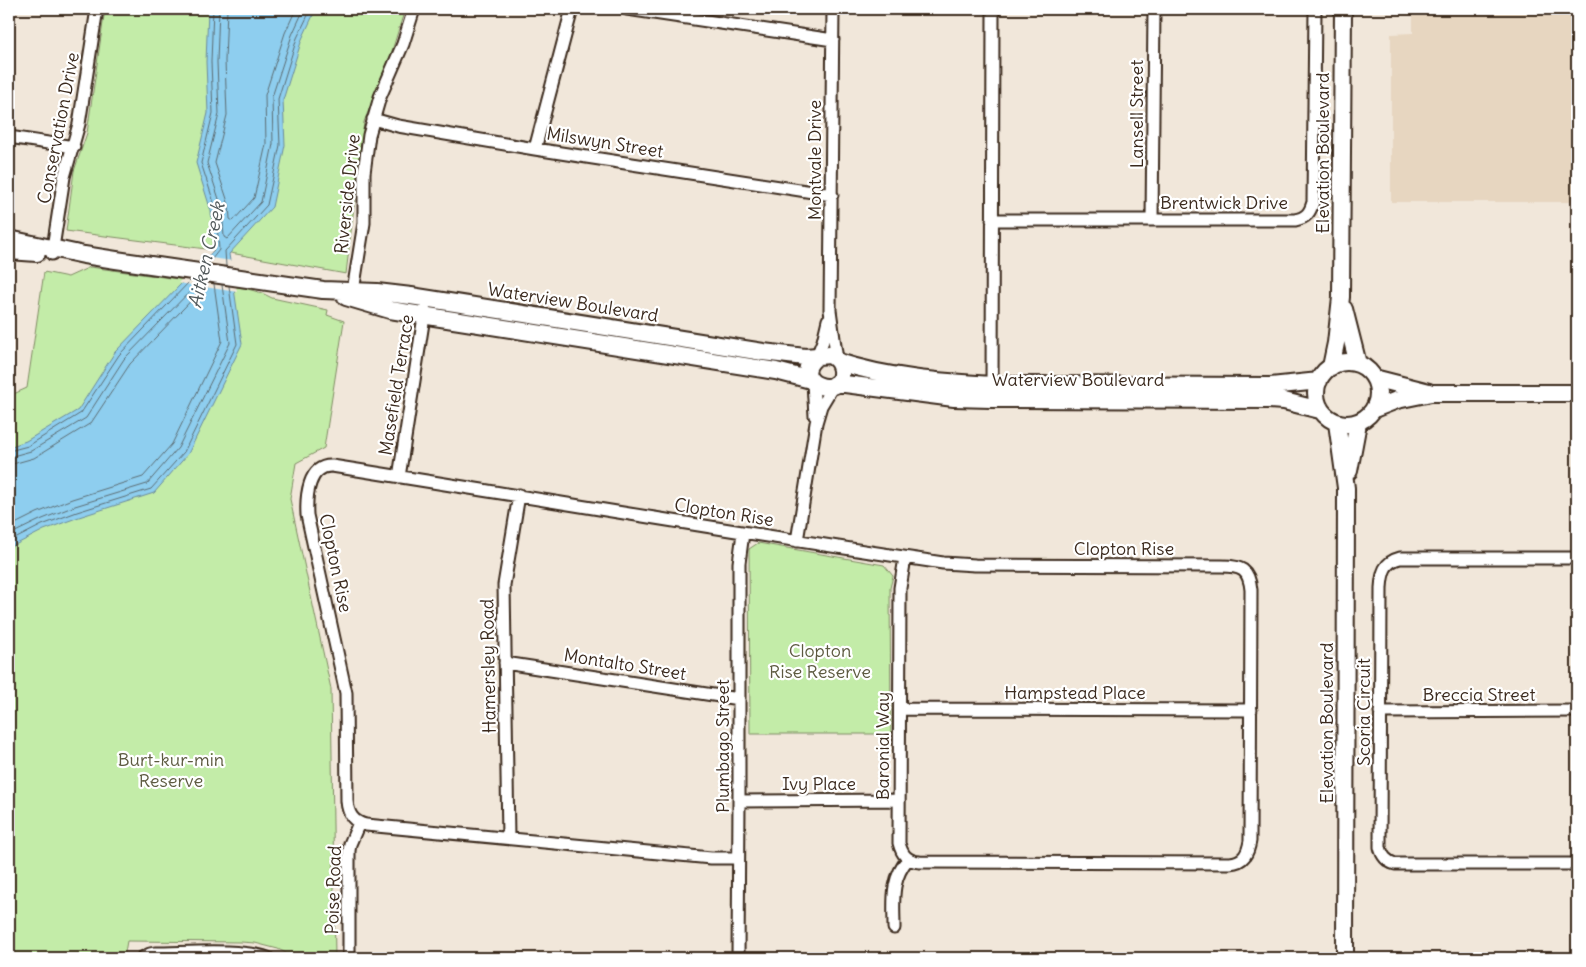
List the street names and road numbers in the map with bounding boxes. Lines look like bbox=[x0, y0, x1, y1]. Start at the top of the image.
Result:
street label: Conservation Drive bbox=[32, 50, 84, 206]
street label: Lansell Street bbox=[1125, 60, 1148, 168]
street label: Elevation Boulevard bbox=[1311, 72, 1334, 233]
street label: Montvale Drive bbox=[803, 100, 826, 220]
street label: Milswyn Street bbox=[545, 121, 665, 163]
street label: Riverside Drive bbox=[329, 133, 365, 255]
street label: Brentwick Drive bbox=[1160, 191, 1288, 214]
street label: Waterview Boulevard bbox=[486, 277, 660, 327]
street label: Masefield Terrace bbox=[374, 313, 418, 457]
street label: Waterview Boulevard bbox=[992, 368, 1165, 391]
street label: Clopton Rise bbox=[673, 493, 775, 531]
street label: Clopton Rise bbox=[314, 512, 358, 614]
street label: Clopton Rise bbox=[1074, 537, 1174, 560]
street label: Hamersley Road bbox=[475, 598, 501, 734]
street label: Elevation Boulevard bbox=[1315, 642, 1338, 803]
street label: Montalto Street bbox=[562, 643, 688, 685]
street label: Scoria Circuit bbox=[1352, 658, 1375, 766]
street label: Plumbago Street bbox=[711, 679, 734, 813]
street label: Hampstead Place bbox=[1004, 681, 1146, 704]
street label: Breccia Street bbox=[1422, 683, 1536, 706]
street label: Baronial Way bbox=[871, 692, 894, 800]
street label: Ivy Place bbox=[782, 772, 856, 795]
street label: Poise Road bbox=[320, 845, 346, 935]

